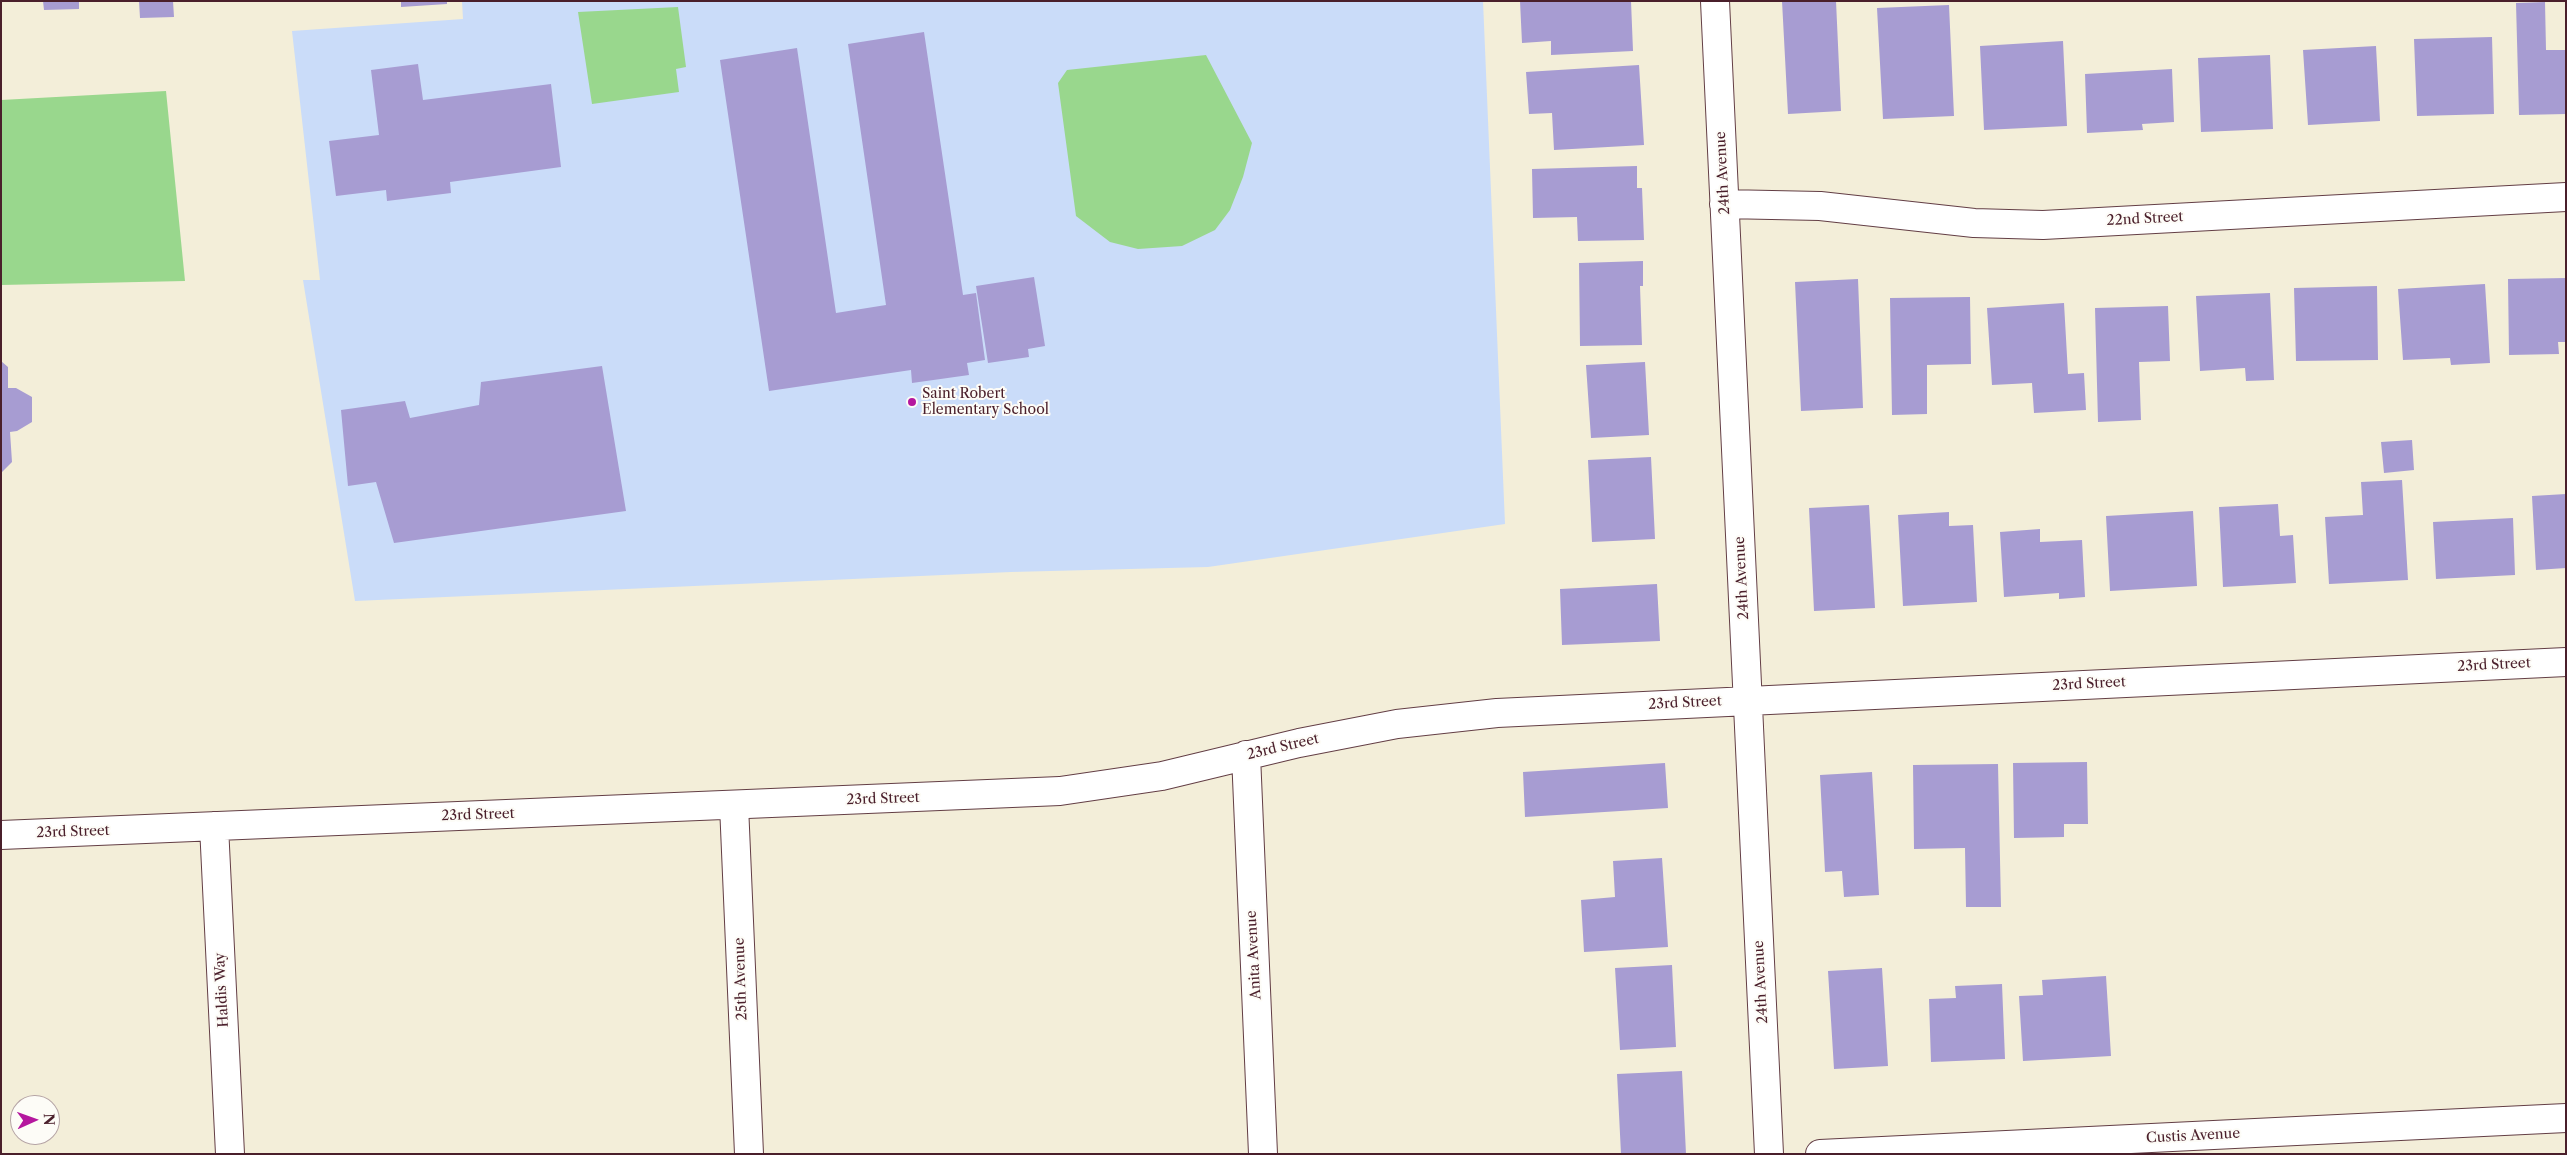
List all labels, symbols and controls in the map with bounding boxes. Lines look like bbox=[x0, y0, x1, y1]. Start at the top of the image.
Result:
street label: 24th Avenue bbox=[1712, 131, 1734, 215]
street label: 22nd Street bbox=[2106, 209, 2184, 229]
place label: Saint Robert Elementary School bbox=[922, 386, 1049, 418]
marker: Saint Robert Elementary School bbox=[906, 396, 918, 408]
street label: 24th Avenue bbox=[1731, 536, 1753, 620]
street label: 23rd Street bbox=[2457, 655, 2531, 675]
street label: 23rd Street bbox=[2052, 674, 2126, 694]
street label: 23rd Street bbox=[1648, 693, 1722, 713]
street label: 23rd Street bbox=[1245, 731, 1321, 763]
street label: 23rd Street bbox=[846, 789, 920, 809]
street label: 23rd Street bbox=[441, 805, 515, 825]
street label: 23rd Street bbox=[36, 822, 110, 842]
street label: Anita Avenue bbox=[1243, 910, 1265, 1000]
street label: 25th Avenue bbox=[731, 937, 751, 1021]
street label: 24th Avenue bbox=[1750, 940, 1772, 1024]
street label: Haldis Way bbox=[212, 952, 232, 1028]
north arrow bbox=[10, 1095, 60, 1145]
text: N bbox=[40, 1113, 58, 1126]
street label: Custis Avenue bbox=[2146, 1125, 2240, 1147]

